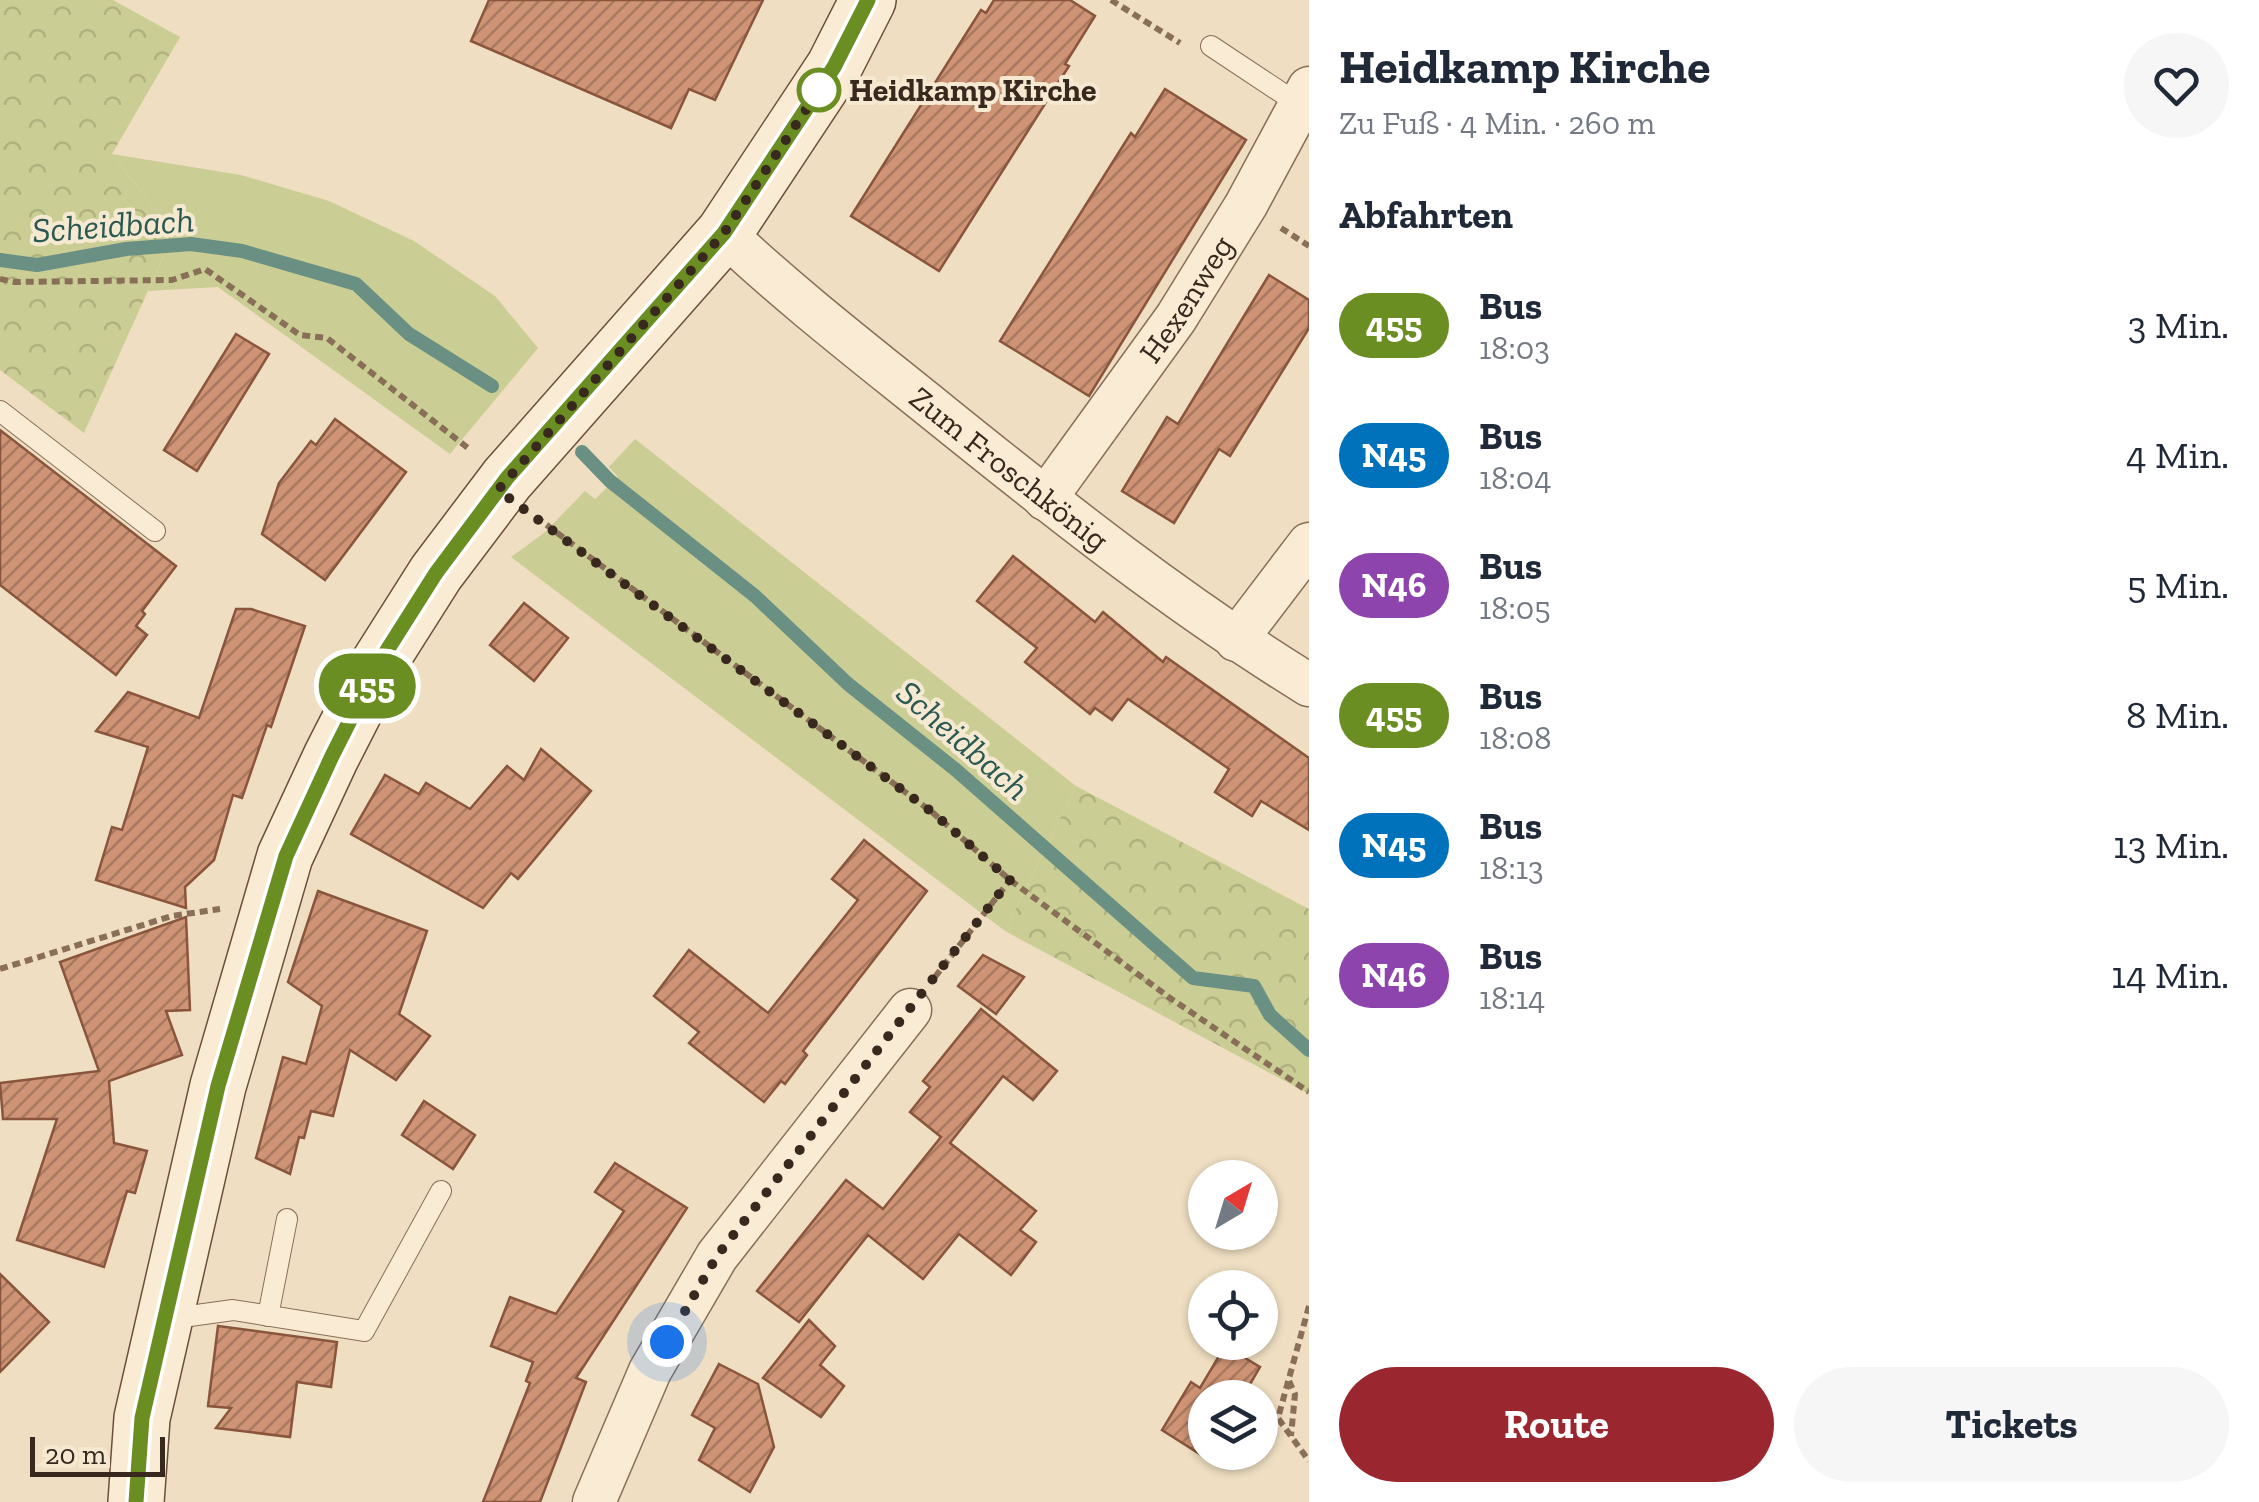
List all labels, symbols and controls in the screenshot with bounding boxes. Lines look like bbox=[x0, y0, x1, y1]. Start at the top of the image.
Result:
button: heart bbox=[2124, 33, 2229, 138]
text: Heidkamp Kirche bbox=[1339, 38, 1710, 95]
marker: Heidkamp Kirche bbox=[798, 69, 840, 111]
place label: Heidkamp Kirche bbox=[849, 71, 1097, 109]
text: Zu Fuß · 4 Min. · 260 m bbox=[1339, 104, 1655, 142]
text: Abfahrten bbox=[1339, 192, 1513, 238]
water label: Scheidbach bbox=[31, 198, 195, 252]
street label: Hexenweg bbox=[1131, 229, 1241, 370]
text: Bus bbox=[1479, 283, 1542, 329]
text: 3 Min. bbox=[2128, 302, 2229, 348]
text: 455 bbox=[1366, 304, 1422, 346]
text: 18:03 bbox=[1479, 329, 1550, 367]
street label: Zum Froschkönig bbox=[902, 378, 1116, 559]
text: Bus bbox=[1479, 413, 1542, 459]
text: 4 Min. bbox=[2126, 432, 2229, 478]
text: N45 bbox=[1362, 434, 1426, 476]
text: 18:04 bbox=[1479, 459, 1551, 497]
text: Bus bbox=[1479, 543, 1542, 589]
text: 5 Min. bbox=[2127, 562, 2229, 608]
text: N46 bbox=[1362, 564, 1426, 606]
text: 18:05 bbox=[1479, 589, 1551, 627]
line badge: 455 bbox=[310, 654, 424, 718]
text: 455 bbox=[339, 665, 395, 707]
water label: Scheidbach bbox=[888, 671, 1038, 809]
text: Bus bbox=[1479, 673, 1542, 719]
text: 8 Min. bbox=[2126, 692, 2229, 738]
text: 455 bbox=[1366, 694, 1422, 736]
text: 18:08 bbox=[1479, 719, 1551, 757]
text: Bus bbox=[1479, 803, 1542, 849]
text: 13 Min. bbox=[2113, 822, 2229, 868]
text: N45 bbox=[1362, 824, 1426, 866]
text: 18:13 bbox=[1479, 849, 1544, 887]
text: Bus bbox=[1479, 933, 1542, 979]
text: 14 Min. bbox=[2111, 952, 2229, 998]
text: N46 bbox=[1362, 954, 1426, 996]
text: 18:14 bbox=[1479, 979, 1545, 1017]
north arrow bbox=[1188, 1160, 1278, 1250]
map controls bbox=[1188, 1160, 1278, 1470]
button: locate bbox=[1188, 1270, 1278, 1360]
your location bbox=[642, 1317, 692, 1367]
button: Route bbox=[1339, 1367, 1774, 1482]
button: Tickets bbox=[1794, 1367, 2229, 1482]
button: layers bbox=[1188, 1380, 1278, 1470]
scale bar bbox=[30, 1432, 165, 1476]
text: 20 m bbox=[45, 1438, 106, 1471]

